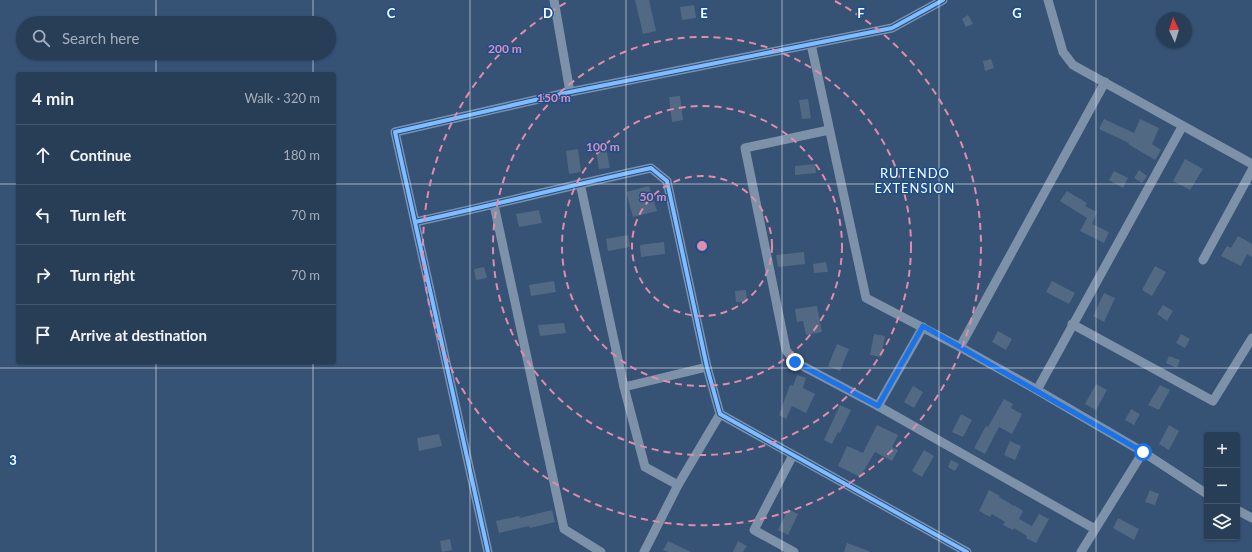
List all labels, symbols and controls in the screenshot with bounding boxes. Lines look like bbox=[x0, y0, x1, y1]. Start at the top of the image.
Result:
text: C bbox=[387, 5, 396, 21]
text: D bbox=[543, 5, 553, 21]
text: E bbox=[700, 5, 708, 21]
text: F bbox=[857, 5, 865, 21]
text: G bbox=[1012, 5, 1022, 21]
north arrow bbox=[1156, 12, 1192, 48]
search box bbox=[16, 16, 336, 60]
icon: search bbox=[30, 27, 52, 49]
text: Search here bbox=[62, 29, 139, 47]
text: 200 m bbox=[488, 41, 522, 56]
text: 4 min bbox=[32, 88, 74, 109]
text: Walk · 320 m bbox=[244, 90, 320, 106]
text: 150 m bbox=[537, 90, 571, 105]
text: 100 m bbox=[586, 139, 620, 154]
icon: ahead bbox=[32, 144, 54, 166]
text: Continue bbox=[70, 146, 131, 164]
text: 180 m bbox=[283, 147, 320, 163]
district label: RUTENDO EXTENSION bbox=[874, 165, 956, 196]
text: 50 m bbox=[640, 189, 666, 204]
icon: left bbox=[32, 204, 54, 226]
text: Turn left bbox=[70, 206, 126, 224]
text: 70 m bbox=[291, 207, 320, 223]
centre of rings bbox=[695, 239, 709, 253]
icon: right bbox=[32, 264, 54, 286]
text: Turn right bbox=[70, 266, 135, 284]
text: 70 m bbox=[291, 267, 320, 283]
icon: arrive bbox=[32, 324, 54, 346]
text: Arrive at destination bbox=[70, 326, 207, 344]
route end bbox=[786, 353, 804, 371]
map controls bbox=[1204, 432, 1240, 540]
button: + bbox=[1204, 432, 1240, 468]
route start bbox=[1134, 443, 1152, 461]
text: 3 bbox=[9, 452, 17, 468]
button: − bbox=[1204, 468, 1240, 504]
button: layers bbox=[1204, 504, 1240, 540]

